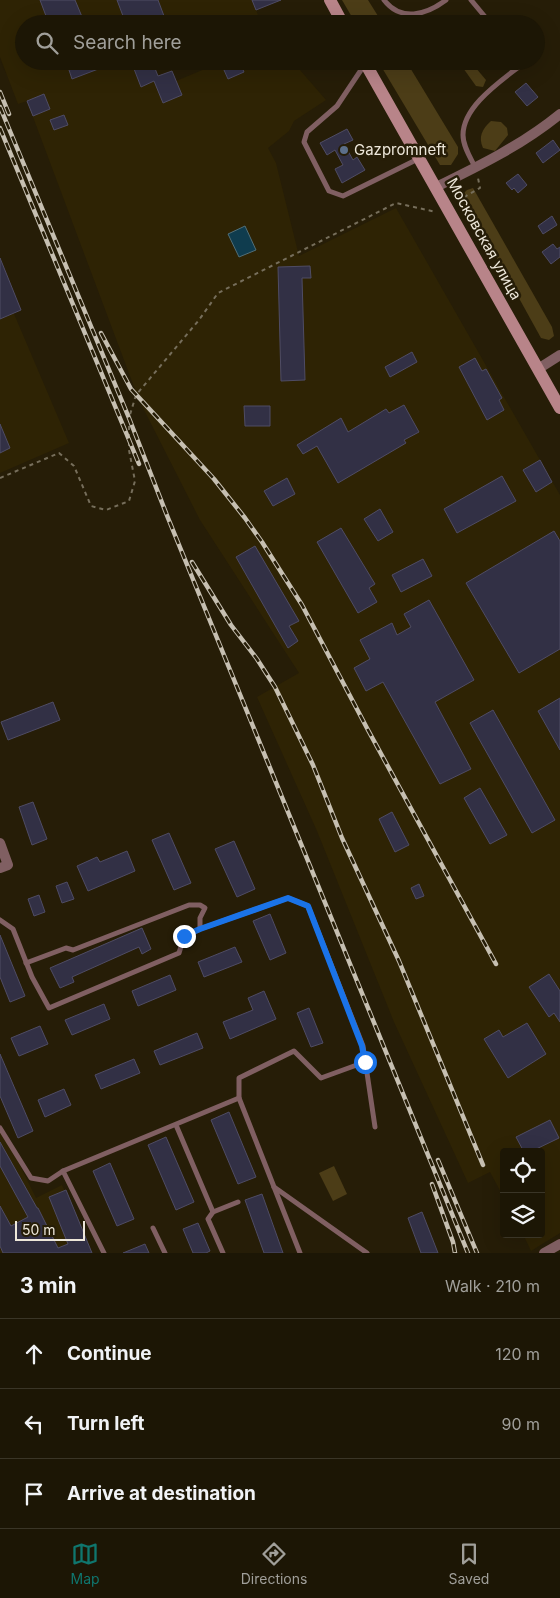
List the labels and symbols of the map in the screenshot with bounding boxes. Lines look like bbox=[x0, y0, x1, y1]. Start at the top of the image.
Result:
place label: Gazpromneft bbox=[354, 140, 446, 159]
marker: Gazpromneft bbox=[338, 144, 350, 156]
street label: Московская улица bbox=[443, 174, 526, 303]
route end bbox=[173, 925, 196, 948]
route start bbox=[354, 1051, 377, 1074]
scale bar bbox=[15, 1218, 85, 1241]

